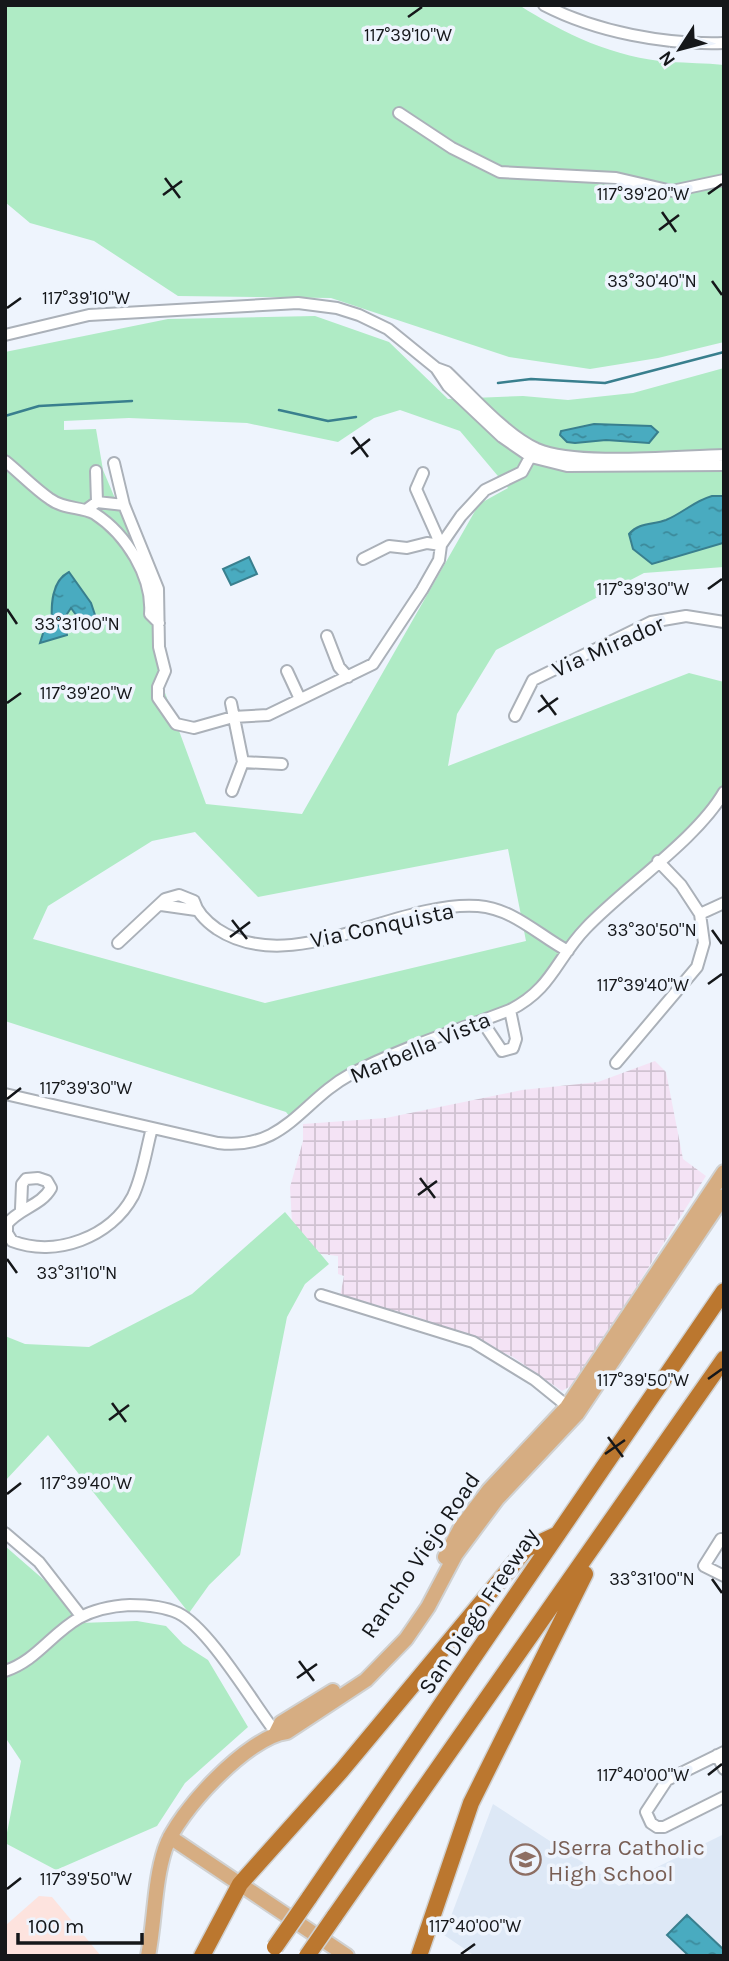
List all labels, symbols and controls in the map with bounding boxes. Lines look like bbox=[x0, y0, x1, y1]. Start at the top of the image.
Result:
north arrow bbox=[645, 14, 715, 84]
text: 117°39'10"W bbox=[364, 24, 452, 46]
text: N bbox=[654, 46, 680, 70]
text: 117°39'20"W bbox=[597, 183, 689, 205]
text: 33°30'40"N bbox=[607, 270, 697, 292]
text: 117°39'10"W bbox=[42, 287, 130, 309]
text: 117°39'30"W bbox=[597, 578, 689, 600]
street label: Via Mirador bbox=[548, 609, 669, 683]
text: 33°31'00"N bbox=[34, 613, 120, 635]
text: 117°39'20"W bbox=[40, 682, 132, 704]
street label: Via Conquista bbox=[308, 897, 456, 954]
text: 33°30'50"N bbox=[607, 919, 697, 941]
text: 117°39'40"W bbox=[597, 974, 689, 996]
street label: Marbella Vista bbox=[346, 1006, 495, 1089]
text: 117°39'30"W bbox=[40, 1077, 132, 1099]
text: 33°31'10"N bbox=[37, 1262, 117, 1284]
text: 117°39'50"W bbox=[597, 1369, 689, 1391]
street label: Rancho Viejo Road bbox=[355, 1467, 486, 1643]
text: 117°39'40"W bbox=[40, 1472, 132, 1494]
street label: San Diego Freeway bbox=[413, 1523, 544, 1700]
text: 33°31'00"N bbox=[609, 1568, 695, 1590]
text: 117°40'00"W bbox=[597, 1764, 689, 1786]
place label: JSerra Catholic High School bbox=[548, 1834, 705, 1887]
school or university icon: JSerra Catholic High School bbox=[508, 1843, 542, 1877]
text: 117°39'50"W bbox=[40, 1868, 132, 1890]
scale bar bbox=[18, 1902, 142, 1946]
text: 100 m bbox=[28, 1914, 85, 1938]
text: 117°40'00"W bbox=[429, 1915, 521, 1937]

